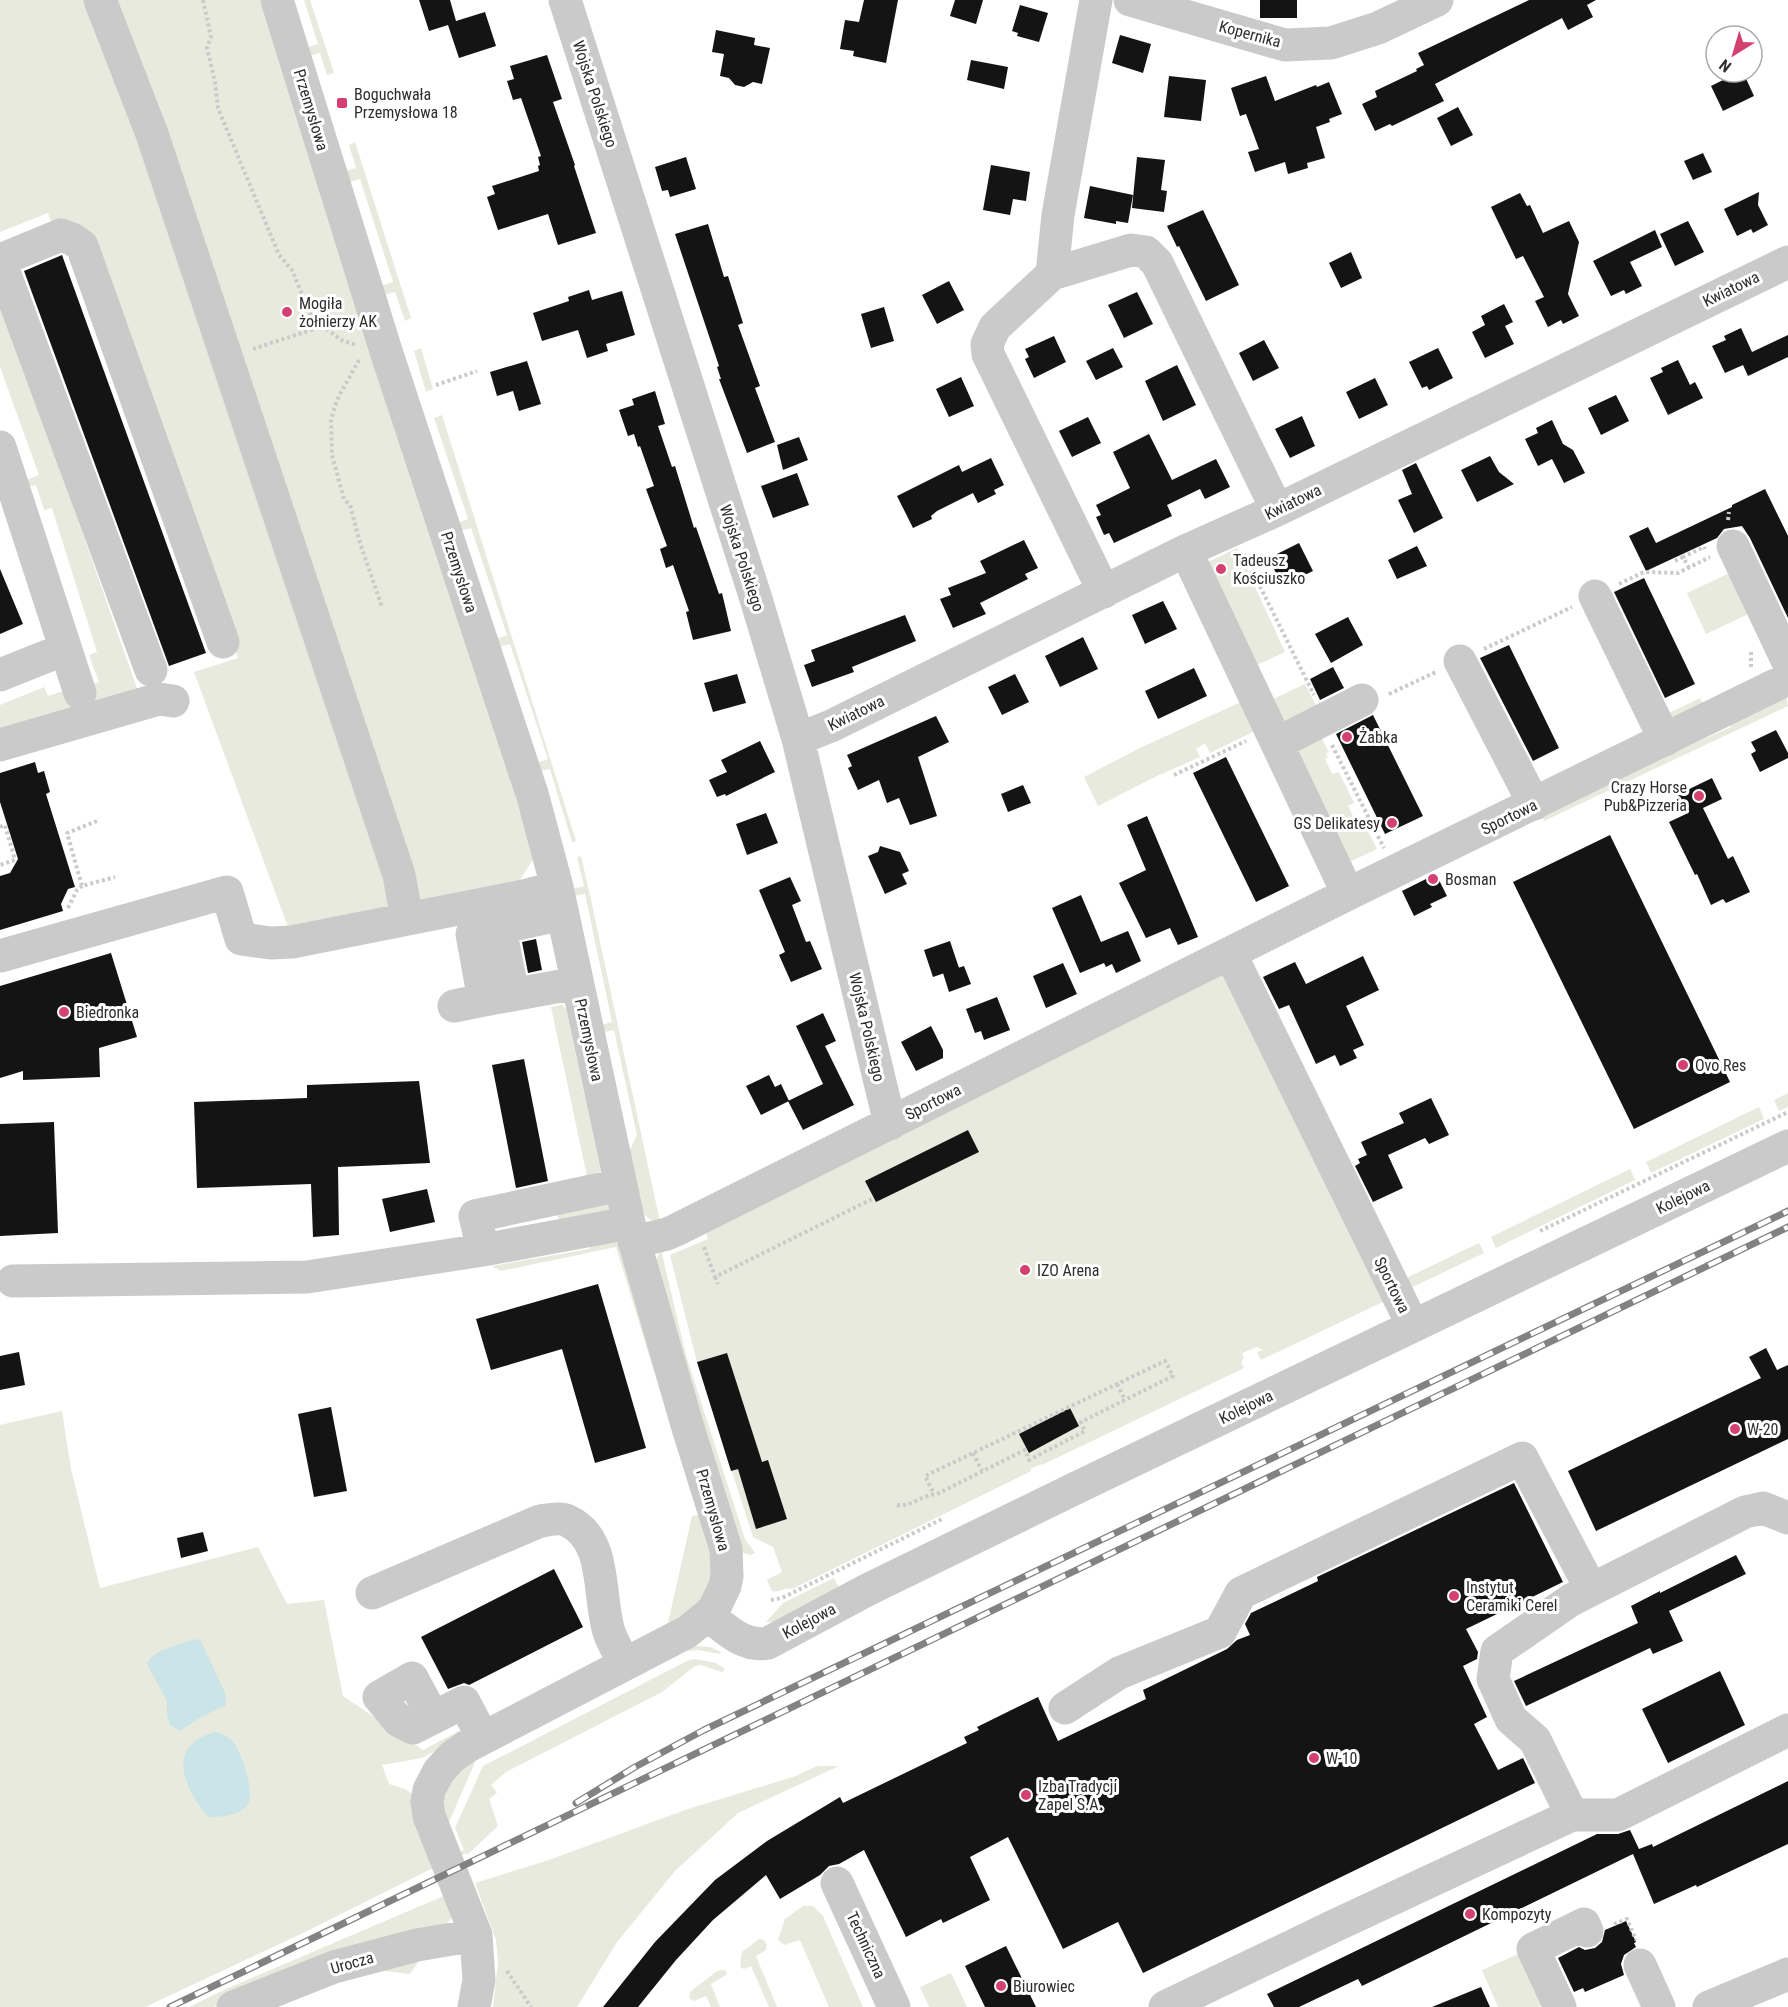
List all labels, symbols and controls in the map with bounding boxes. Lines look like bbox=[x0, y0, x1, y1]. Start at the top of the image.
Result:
street label: Kopernika bbox=[1217, 17, 1283, 51]
north arrow bbox=[1704, 24, 1764, 84]
street label: Wojska Polskiego bbox=[569, 38, 621, 150]
text: N bbox=[1716, 55, 1735, 76]
street label: Przemysłowa bbox=[290, 67, 332, 153]
place label: Boguchwała Przemysłowa 18 bbox=[354, 85, 458, 122]
marker: Boguchwała Przemysłowa 18 bbox=[335, 96, 349, 110]
street label: Kwiatowa bbox=[1700, 267, 1762, 311]
place label: Mogiła żołnierzy AK bbox=[299, 294, 377, 331]
marker: Mogiła żołnierzy AK bbox=[280, 305, 294, 319]
street label: Kwiatowa bbox=[1262, 480, 1324, 524]
street label: Wojska Polskiego bbox=[716, 502, 768, 614]
street label: Przemysłowa bbox=[437, 529, 481, 615]
place label: Tadeusz Kościuszko bbox=[1233, 551, 1305, 588]
marker: Tadeusz Kościuszko bbox=[1214, 562, 1228, 576]
street label: Kwiatowa bbox=[825, 691, 887, 735]
place label: Żabka bbox=[1359, 728, 1398, 747]
marker: Żabka bbox=[1340, 730, 1354, 744]
place label: Crazy Horse Pub&Pizzeria bbox=[1604, 778, 1687, 815]
marker: Crazy Horse Pub&Pizzeria bbox=[1692, 789, 1706, 803]
street label: Sportowa bbox=[1478, 795, 1540, 839]
place label: GS Delikatesy bbox=[1294, 814, 1380, 833]
marker: GS Delikatesy bbox=[1385, 816, 1399, 830]
place label: Bosman bbox=[1445, 870, 1497, 889]
marker: Bosman bbox=[1426, 872, 1440, 886]
street label: Wojska Polskiego bbox=[845, 971, 889, 1083]
street label: Przemysłowa bbox=[571, 997, 607, 1083]
place label: Biedronka bbox=[76, 1003, 139, 1022]
marker: Biedronka bbox=[57, 1005, 71, 1019]
place label: Ovo Res bbox=[1695, 1056, 1746, 1075]
marker: Ovo Res bbox=[1676, 1058, 1690, 1072]
street label: Sportowa bbox=[902, 1080, 964, 1124]
street label: Kolejowa bbox=[1653, 1176, 1713, 1218]
street label: Sportowa bbox=[1370, 1254, 1414, 1316]
place label: IZO Arena bbox=[1037, 1261, 1099, 1280]
marker: IZO Arena bbox=[1018, 1263, 1032, 1277]
street label: Kolejowa bbox=[1216, 1386, 1276, 1428]
place label: W-20 bbox=[1747, 1420, 1778, 1439]
marker: W-20 bbox=[1728, 1422, 1742, 1436]
street label: Przemysłowa bbox=[692, 1467, 734, 1553]
place label: Instytut Ceramiki Cerel bbox=[1466, 1578, 1558, 1615]
marker: Instytut Ceramiki Cerel bbox=[1447, 1589, 1461, 1603]
street label: Kolejowa bbox=[779, 1599, 839, 1643]
place label: W-10 bbox=[1326, 1749, 1357, 1768]
marker: W-10 bbox=[1307, 1751, 1321, 1765]
place label: Izba Tradycji Zapel S.A. bbox=[1038, 1777, 1117, 1814]
marker: Izba Tradycji Zapel S.A. bbox=[1019, 1788, 1033, 1802]
place label: Kompozyty bbox=[1482, 1905, 1552, 1924]
marker: Kompozyty bbox=[1463, 1907, 1477, 1921]
street label: Techniczna bbox=[842, 1909, 890, 1981]
street label: Urocza bbox=[328, 1948, 376, 1978]
place label: Biurowiec bbox=[1013, 1977, 1075, 1996]
marker: Biurowiec bbox=[994, 1979, 1008, 1993]

